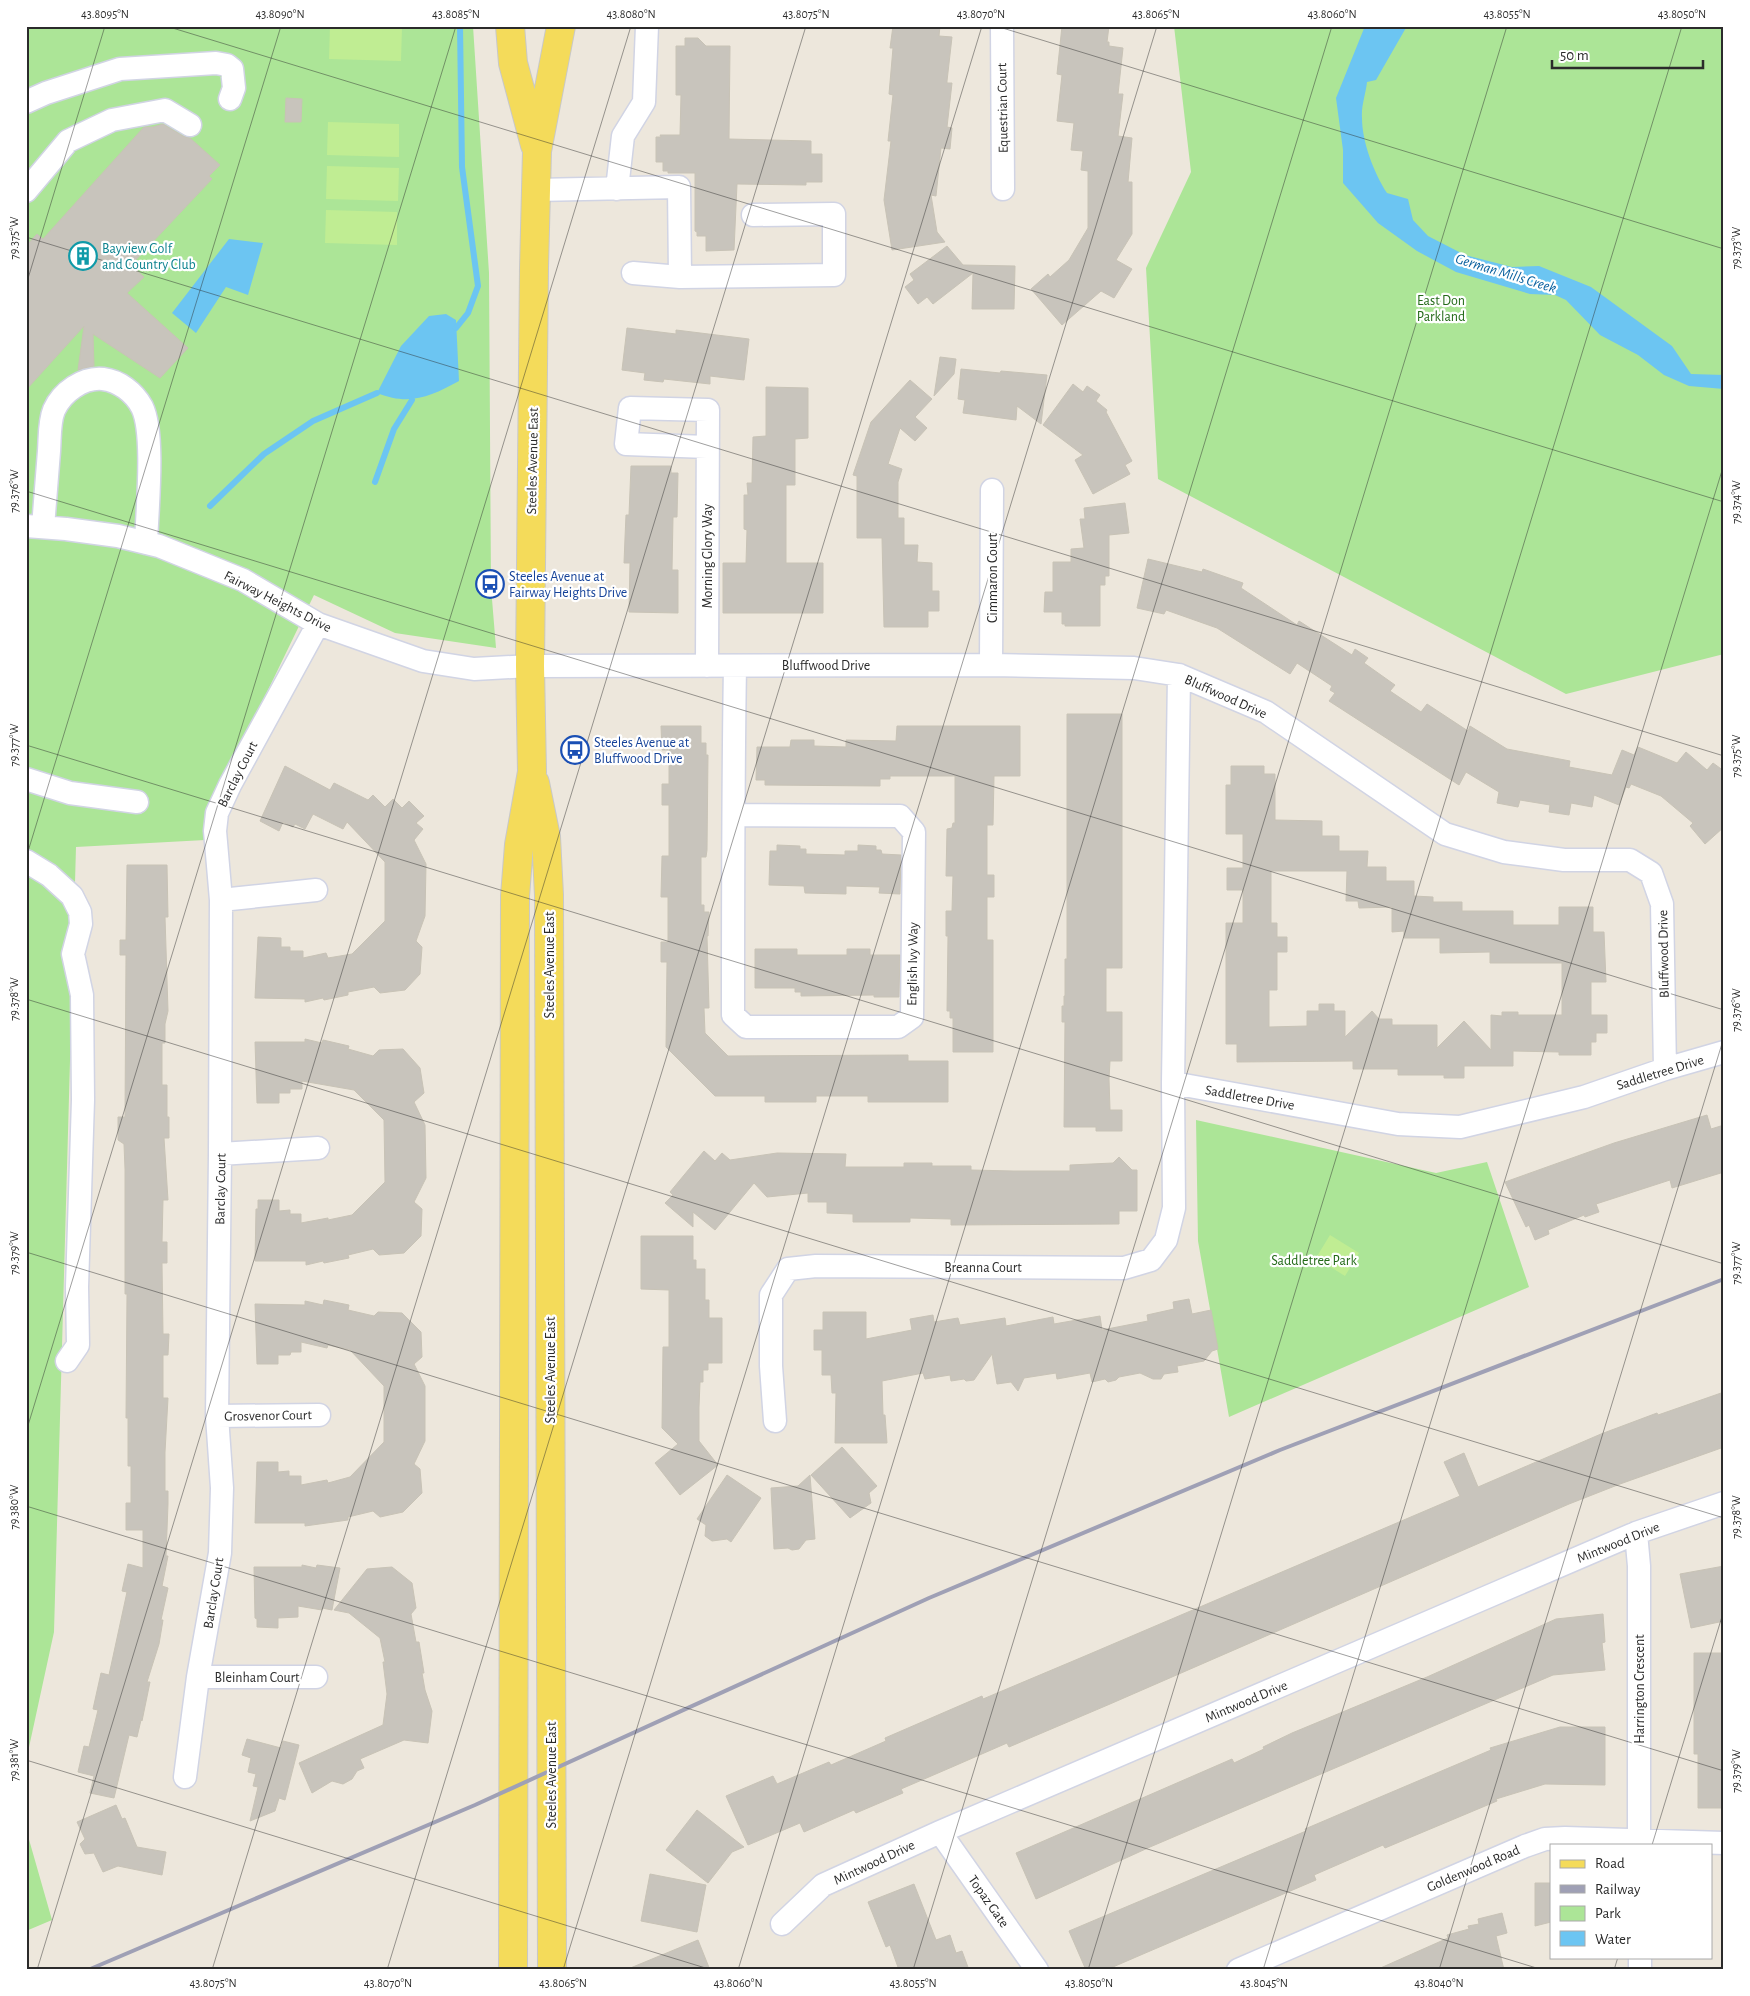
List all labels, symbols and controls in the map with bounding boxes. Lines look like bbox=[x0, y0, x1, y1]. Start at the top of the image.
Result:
text: 43.8095°N bbox=[81, 8, 129, 20]
text: 43.8090°N bbox=[255, 8, 305, 20]
text: 43.8085°N bbox=[432, 8, 480, 20]
text: 43.8080°N bbox=[606, 8, 656, 20]
text: 43.8075°N bbox=[782, 8, 830, 20]
text: 43.8070°N bbox=[957, 8, 1005, 20]
text: 43.8065°N bbox=[1132, 8, 1180, 20]
text: 43.8060°N bbox=[1307, 8, 1357, 20]
text: 43.8055°N bbox=[1483, 8, 1531, 20]
text: 43.8050°N bbox=[1658, 8, 1706, 20]
scale bar bbox=[1552, 38, 1704, 70]
text: 50 m bbox=[1560, 48, 1589, 63]
street label: Equestrian Court bbox=[995, 62, 1011, 153]
text: 79.375°W bbox=[8, 216, 20, 259]
text: 79.373°W bbox=[1730, 226, 1742, 269]
building icon: Bayview Golf and Country Club bbox=[68, 241, 98, 271]
place label: Bayview Golf and Country Club bbox=[102, 242, 196, 272]
water label: German Mills Creek bbox=[1454, 251, 1558, 296]
park label: East Don Parkland bbox=[1417, 294, 1465, 324]
street label: Steeles Avenue East bbox=[525, 407, 541, 515]
text: 79.376°W bbox=[8, 469, 20, 513]
text: 79.374°W bbox=[1730, 480, 1742, 524]
street label: Morning Glory Way bbox=[701, 504, 715, 608]
street label: Cimmaron Court bbox=[986, 533, 1000, 623]
street label: Fairway Heights Drive bbox=[222, 569, 333, 635]
bus stop icon: Steeles Avenue at Fairway Heights Drive bbox=[475, 569, 505, 599]
place label: Steeles Avenue at Fairway Heights Drive bbox=[509, 570, 627, 600]
street label: Bluffwood Drive bbox=[782, 659, 870, 673]
street label: Bluffwood Drive bbox=[1182, 673, 1269, 721]
text: 79.377°W bbox=[8, 723, 20, 766]
text: 79.375°W bbox=[1730, 734, 1742, 777]
bus stop icon: Steeles Avenue at Bluffwood Drive bbox=[560, 735, 590, 765]
place label: Steeles Avenue at Bluffwood Drive bbox=[594, 736, 690, 766]
street label: Barclay Court bbox=[215, 739, 261, 810]
street label: Bluffwood Drive bbox=[1656, 910, 1672, 998]
street label: Steeles Avenue East bbox=[543, 911, 557, 1018]
street label: English Ivy Way bbox=[905, 922, 921, 1006]
text: 79.378°W bbox=[8, 977, 20, 1021]
text: 79.376°W bbox=[1730, 988, 1742, 1032]
street label: Saddletree Drive bbox=[1615, 1053, 1706, 1093]
street label: Saddletree Drive bbox=[1204, 1083, 1296, 1113]
street label: Barclay Court bbox=[213, 1153, 229, 1225]
text: 79.379°W bbox=[8, 1231, 20, 1275]
text: 79.377°W bbox=[1730, 1241, 1742, 1284]
park label: Saddletree Park bbox=[1271, 1254, 1357, 1268]
street label: Breanna Court bbox=[944, 1261, 1022, 1275]
street label: Steeles Avenue East bbox=[544, 1316, 558, 1423]
street label: Grosvenor Court bbox=[224, 1408, 312, 1424]
text: 79.380°W bbox=[8, 1484, 20, 1529]
text: 79.378°W bbox=[1730, 1495, 1742, 1539]
street label: Mintwood Drive bbox=[1575, 1520, 1662, 1566]
street label: Barclay Court bbox=[201, 1556, 227, 1630]
street label: Harrington Crescent bbox=[1633, 1634, 1647, 1744]
street label: Bleinham Court bbox=[214, 1671, 300, 1685]
street label: Mintwood Drive bbox=[1203, 1678, 1290, 1726]
street label: Steeles Avenue East bbox=[545, 1721, 559, 1828]
text: 79.381°W bbox=[8, 1738, 20, 1781]
text: 79.379°W bbox=[1730, 1749, 1742, 1793]
street label: Mintwood Drive bbox=[832, 1838, 917, 1888]
street label: Goldenwood Road bbox=[1425, 1843, 1522, 1895]
legend bbox=[1550, 1844, 1712, 1958]
text: Road bbox=[1595, 1856, 1625, 1871]
street label: Topaz Gate bbox=[965, 1873, 1011, 1930]
text: Railway bbox=[1595, 1882, 1641, 1897]
text: Park bbox=[1595, 1906, 1621, 1921]
text: Water bbox=[1595, 1932, 1631, 1947]
text: 43.8075°N bbox=[189, 1977, 237, 1989]
text: 43.8070°N bbox=[364, 1977, 412, 1989]
text: 43.8065°N bbox=[539, 1977, 587, 1989]
text: 43.8060°N bbox=[713, 1977, 763, 1989]
text: 43.8055°N bbox=[889, 1977, 937, 1989]
text: 43.8050°N bbox=[1065, 1977, 1113, 1989]
text: 43.8045°N bbox=[1240, 1977, 1288, 1989]
text: 43.8040°N bbox=[1414, 1977, 1464, 1989]

